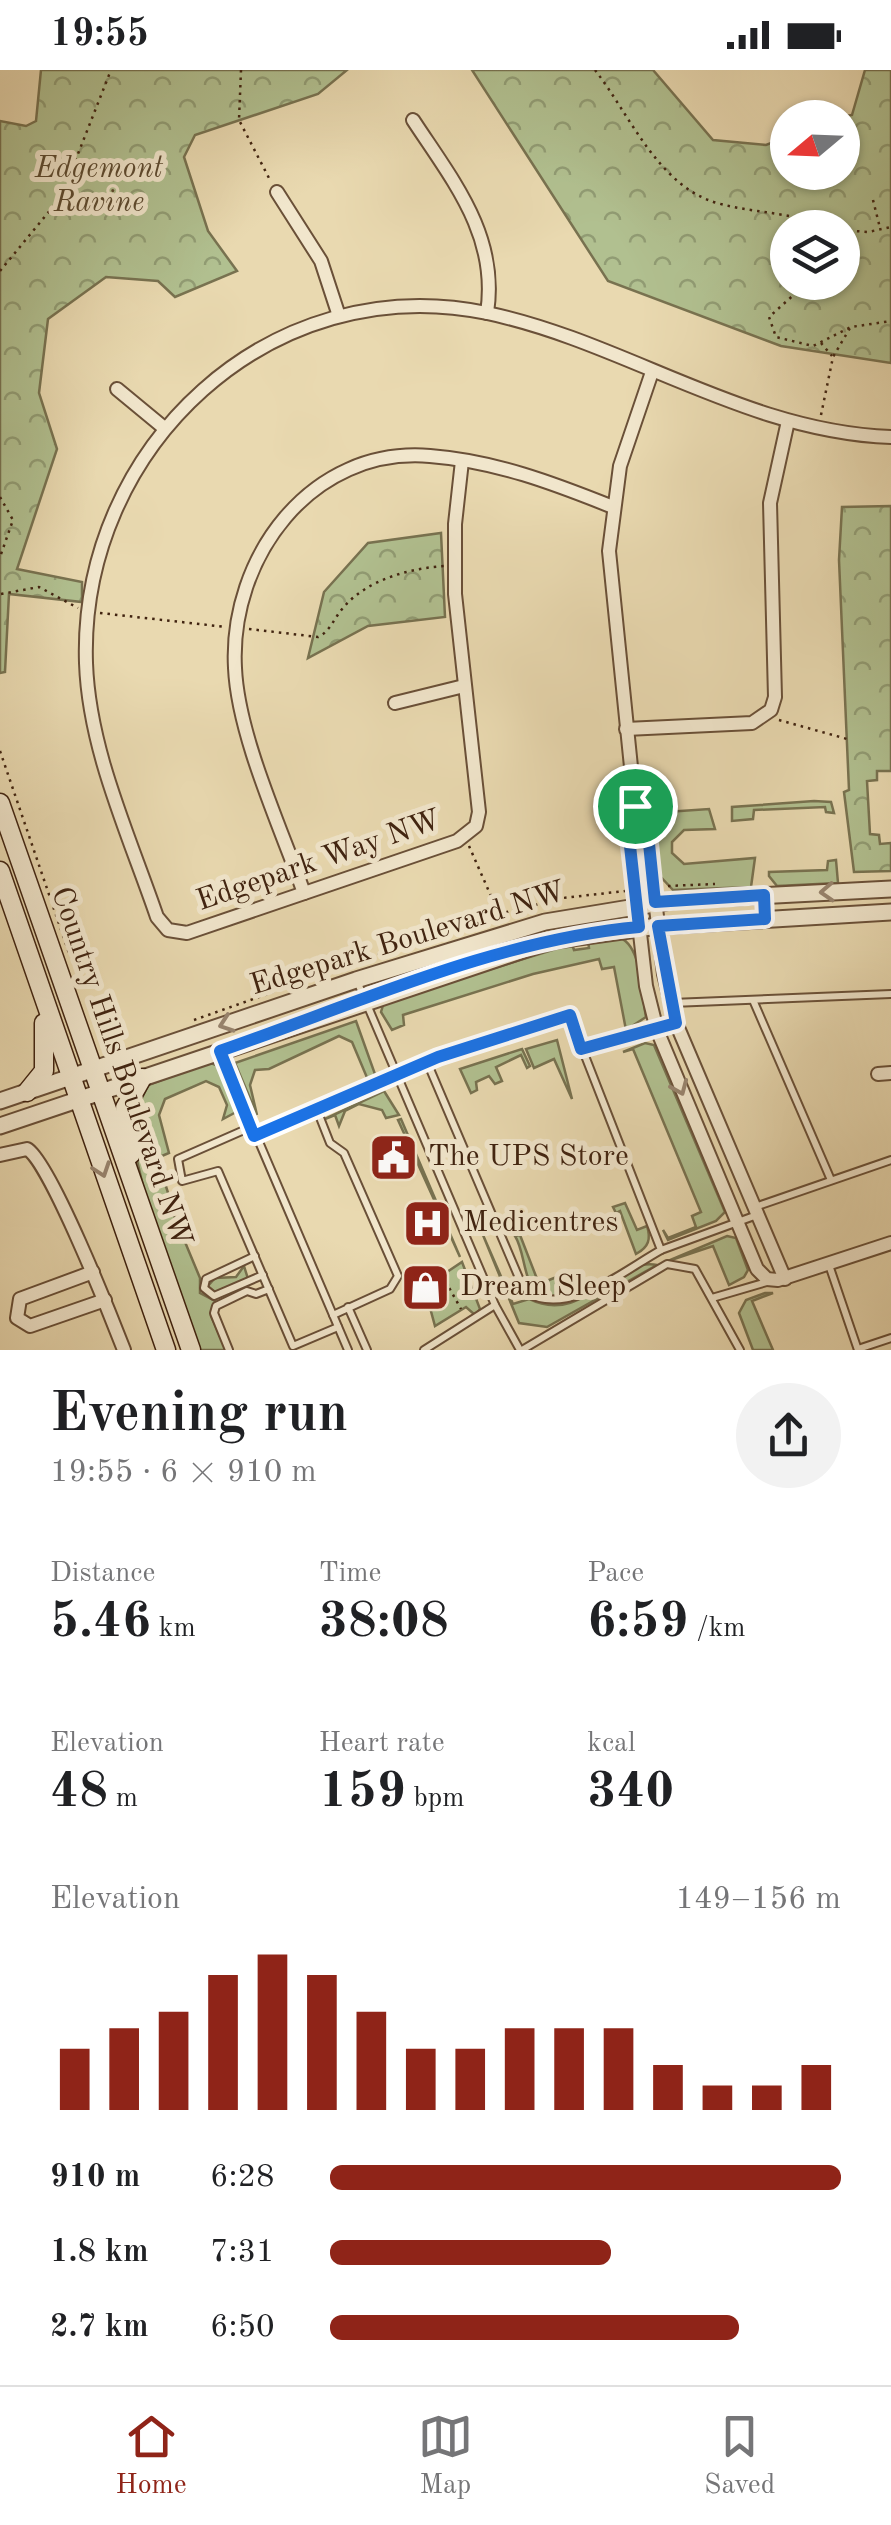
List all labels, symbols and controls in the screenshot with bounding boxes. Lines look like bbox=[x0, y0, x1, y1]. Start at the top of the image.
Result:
text: 19:55 bbox=[50, 16, 149, 54]
north arrow bbox=[770, 100, 860, 190]
map controls bbox=[770, 100, 860, 300]
park label: Edgemont Ravine bbox=[34, 154, 164, 218]
button: layers bbox=[770, 210, 860, 300]
pin bbox=[593, 764, 678, 849]
icon: arrive bbox=[608, 779, 663, 834]
street label: Edgepark Way NW bbox=[193, 805, 445, 917]
street label: Edgepark Boulevard NW bbox=[247, 877, 569, 1001]
one-way arrow bbox=[819, 881, 835, 902]
street label: Country Hills Boulevard NW bbox=[45, 883, 197, 1251]
one-way arrow bbox=[218, 1013, 235, 1033]
one-way arrow bbox=[668, 1078, 688, 1096]
public building icon: The UPS Store bbox=[367, 1131, 419, 1183]
place label: The UPS Store bbox=[428, 1142, 629, 1172]
one-way arrow bbox=[91, 1160, 111, 1177]
hospital icon: Medicentres bbox=[402, 1197, 454, 1249]
place label: Medicentres bbox=[463, 1208, 618, 1238]
shop icon: Dream Sleep bbox=[399, 1261, 451, 1313]
place label: Dream Sleep bbox=[460, 1272, 626, 1302]
button: share bbox=[736, 1383, 841, 1488]
text: Evening run bbox=[50, 1388, 348, 1443]
text: 19:55 · 6 × 910 m bbox=[50, 1457, 317, 1489]
text: Distance bbox=[50, 1560, 155, 1588]
text: Time bbox=[319, 1560, 381, 1588]
text: Pace bbox=[587, 1560, 644, 1588]
text: 5.46 bbox=[50, 1598, 151, 1648]
text: 38:08 bbox=[319, 1598, 449, 1648]
text: 6:59 bbox=[587, 1598, 688, 1648]
text: km bbox=[151, 1615, 196, 1643]
text: /km bbox=[688, 1615, 746, 1643]
text: Elevation bbox=[50, 1730, 164, 1758]
text: Heart rate bbox=[319, 1730, 445, 1758]
text: kcal bbox=[587, 1730, 636, 1758]
text: 48 bbox=[50, 1768, 108, 1818]
text: 159 bbox=[319, 1768, 406, 1818]
text: 340 bbox=[587, 1768, 674, 1818]
text: m bbox=[108, 1785, 138, 1813]
text: bpm bbox=[406, 1785, 465, 1813]
text: Elevation bbox=[50, 1884, 180, 1916]
text: 149–156 m bbox=[675, 1884, 841, 1916]
text: 910 m bbox=[50, 2162, 140, 2194]
text: 6:28 bbox=[210, 2162, 275, 2194]
text: 1.8 km bbox=[50, 2237, 149, 2269]
text: 7:31 bbox=[210, 2237, 275, 2269]
text: 2.7 km bbox=[50, 2312, 149, 2344]
text: 6:50 bbox=[210, 2312, 275, 2344]
tab: Home bbox=[116, 2409, 187, 2504]
tab: Map bbox=[418, 2409, 473, 2504]
tab: Saved bbox=[704, 2409, 775, 2504]

